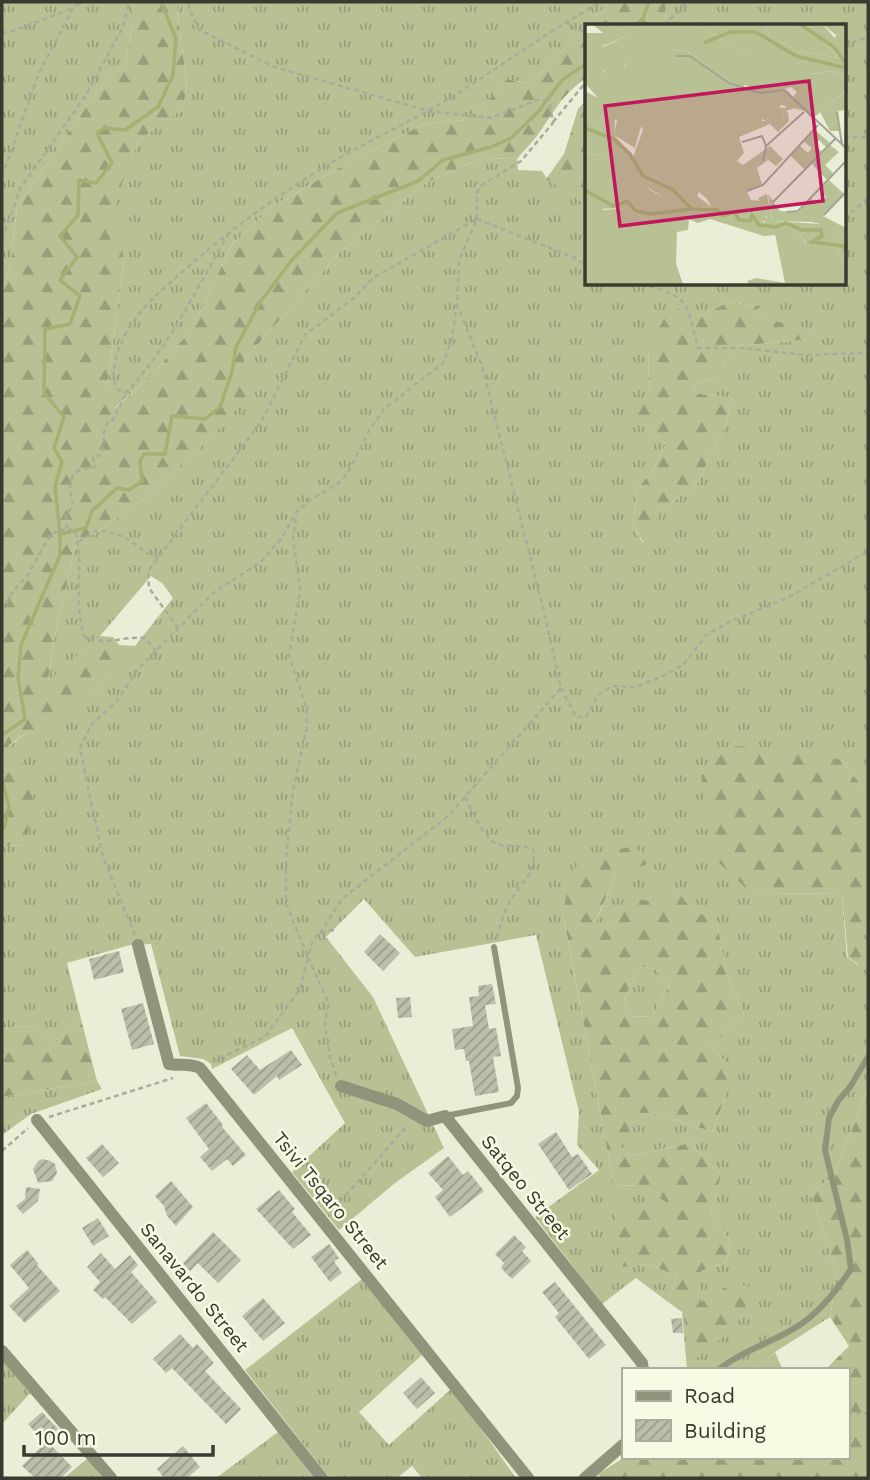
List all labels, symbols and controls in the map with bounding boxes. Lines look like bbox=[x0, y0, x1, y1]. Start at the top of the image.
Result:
inset map bbox=[585, 24, 846, 285]
street label: Tsivi Tsqaro Street bbox=[268, 1127, 393, 1274]
street label: Satqeo Street bbox=[476, 1130, 575, 1244]
street label: Sanavardo Street bbox=[135, 1218, 254, 1357]
legend bbox=[622, 1368, 849, 1459]
text: Road bbox=[684, 1383, 735, 1408]
scale bar bbox=[24, 1414, 214, 1458]
text: Building bbox=[684, 1418, 766, 1443]
text: 100 m bbox=[35, 1425, 97, 1450]

